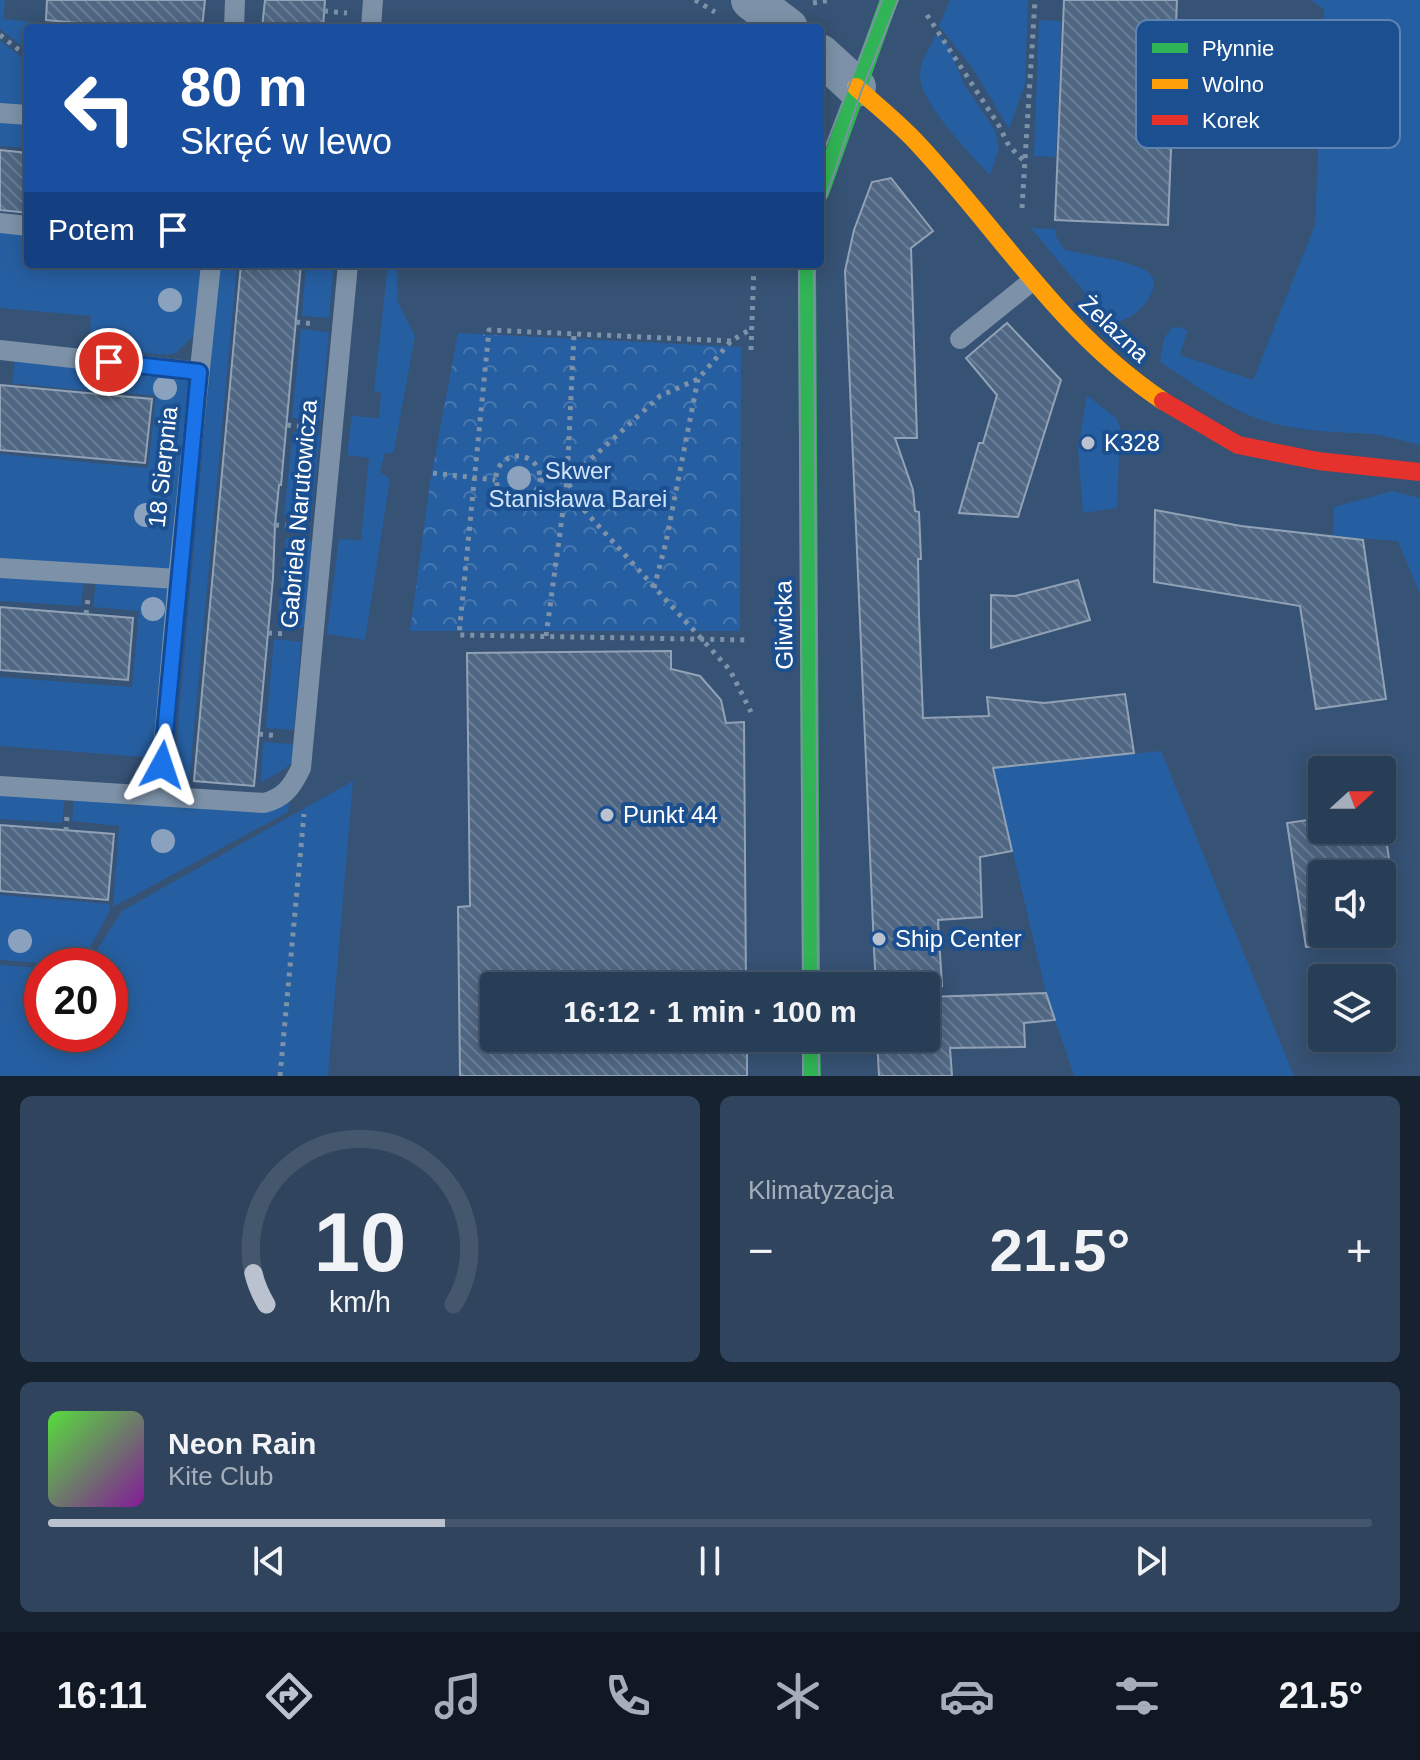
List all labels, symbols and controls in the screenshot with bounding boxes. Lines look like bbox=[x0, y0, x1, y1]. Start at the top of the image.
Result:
legend bbox=[1136, 20, 1400, 148]
text: Płynnie bbox=[1202, 36, 1274, 61]
text: 80 m bbox=[180, 55, 308, 118]
icon: left bbox=[48, 56, 152, 160]
text: Wolno bbox=[1202, 72, 1264, 97]
text: Korek bbox=[1202, 108, 1260, 133]
text: Skręć w lewo bbox=[180, 121, 392, 162]
icon: arrive bbox=[151, 208, 195, 252]
text: Potem bbox=[48, 213, 135, 246]
street label: Żelazna bbox=[1074, 290, 1155, 368]
pin bbox=[75, 328, 143, 396]
icon: arrive bbox=[87, 340, 131, 384]
street label: Gabriela Narutowicza bbox=[275, 398, 322, 629]
street label: 18 Sierpnia bbox=[143, 405, 182, 529]
place label: K328 bbox=[1104, 429, 1160, 456]
marker: K328 bbox=[1079, 434, 1097, 452]
park label: Skwer Stanisława Barei bbox=[489, 457, 667, 512]
street label: Gliwicka bbox=[769, 579, 798, 670]
position arrow bbox=[120, 723, 204, 807]
north arrow bbox=[1308, 756, 1396, 844]
map controls bbox=[1308, 756, 1396, 1052]
place label: Punkt 44 bbox=[623, 801, 718, 828]
marker: Punkt 44 bbox=[598, 806, 616, 824]
button: sound bbox=[1308, 860, 1396, 948]
place label: Ship Center bbox=[895, 925, 1022, 952]
marker: Ship Center bbox=[870, 930, 888, 948]
speed limit sign: 20 bbox=[24, 948, 128, 1052]
button: layers bbox=[1308, 964, 1396, 1052]
text: 16:12 · 1 min · 100 m bbox=[563, 995, 857, 1028]
text: Klimatyzacja bbox=[748, 1175, 894, 1205]
text: 10 bbox=[314, 1196, 406, 1289]
text: 21.5° bbox=[990, 1217, 1130, 1284]
text: − bbox=[748, 1226, 774, 1275]
text: + bbox=[1346, 1226, 1372, 1275]
text: km/h bbox=[329, 1286, 391, 1318]
text: Neon Rain bbox=[168, 1427, 316, 1460]
text: Kite Club bbox=[168, 1461, 274, 1491]
icon: previous bbox=[247, 1539, 291, 1583]
icon: pause bbox=[688, 1539, 732, 1583]
icon: next bbox=[1129, 1539, 1173, 1583]
icon: directions bbox=[261, 1668, 317, 1724]
icon: music bbox=[430, 1668, 486, 1724]
icon: phone bbox=[600, 1668, 656, 1724]
icon: climate bbox=[770, 1668, 826, 1724]
icon: car bbox=[939, 1668, 995, 1724]
icon: filters bbox=[1109, 1668, 1165, 1724]
text: 16:11 bbox=[57, 1675, 147, 1716]
text: 21.5° bbox=[1279, 1675, 1363, 1716]

